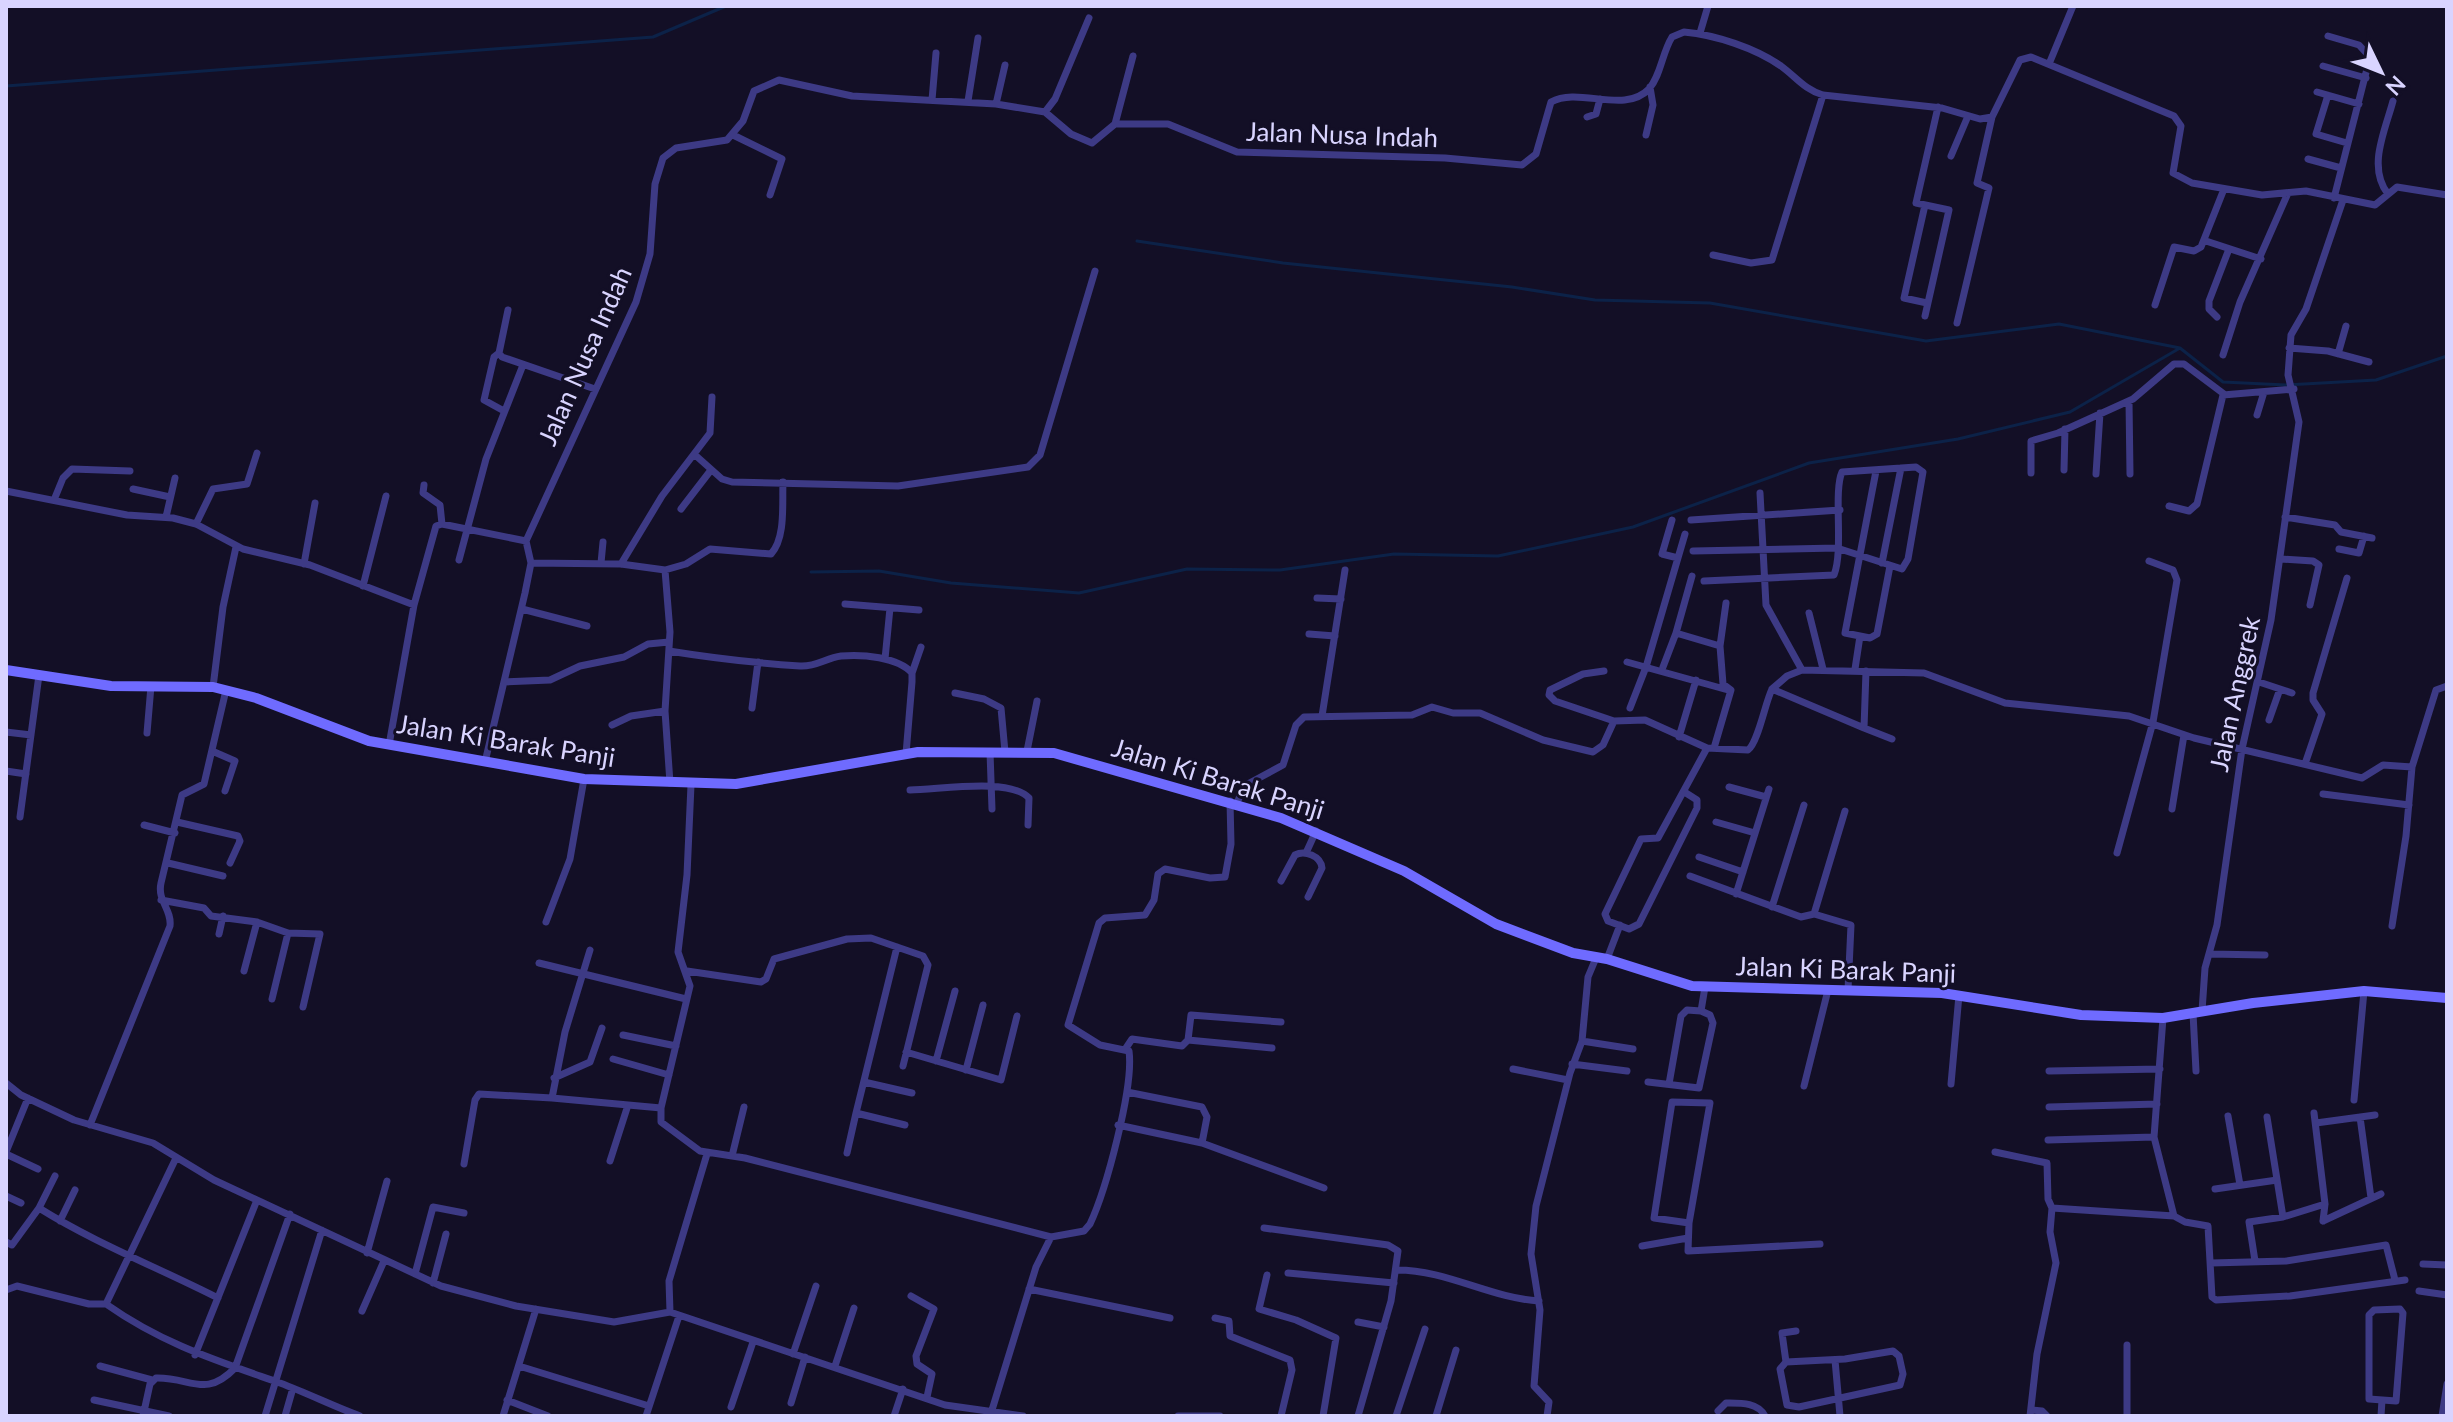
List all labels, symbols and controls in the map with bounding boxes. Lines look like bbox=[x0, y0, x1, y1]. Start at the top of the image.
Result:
north arrow bbox=[2341, 32, 2421, 112]
text: N bbox=[2380, 71, 2412, 101]
street label: Jalan Nusa Indah bbox=[1245, 115, 1439, 153]
street label: Jalan Nusa Indah bbox=[530, 261, 638, 450]
street label: Jalan Anggrek bbox=[2202, 613, 2266, 774]
street label: Jalan Ki Barak Panji bbox=[395, 707, 618, 773]
street label: Jalan Ki Barak Panji bbox=[1108, 731, 1328, 826]
street label: Jalan Ki Barak Panji bbox=[1735, 949, 1957, 989]

